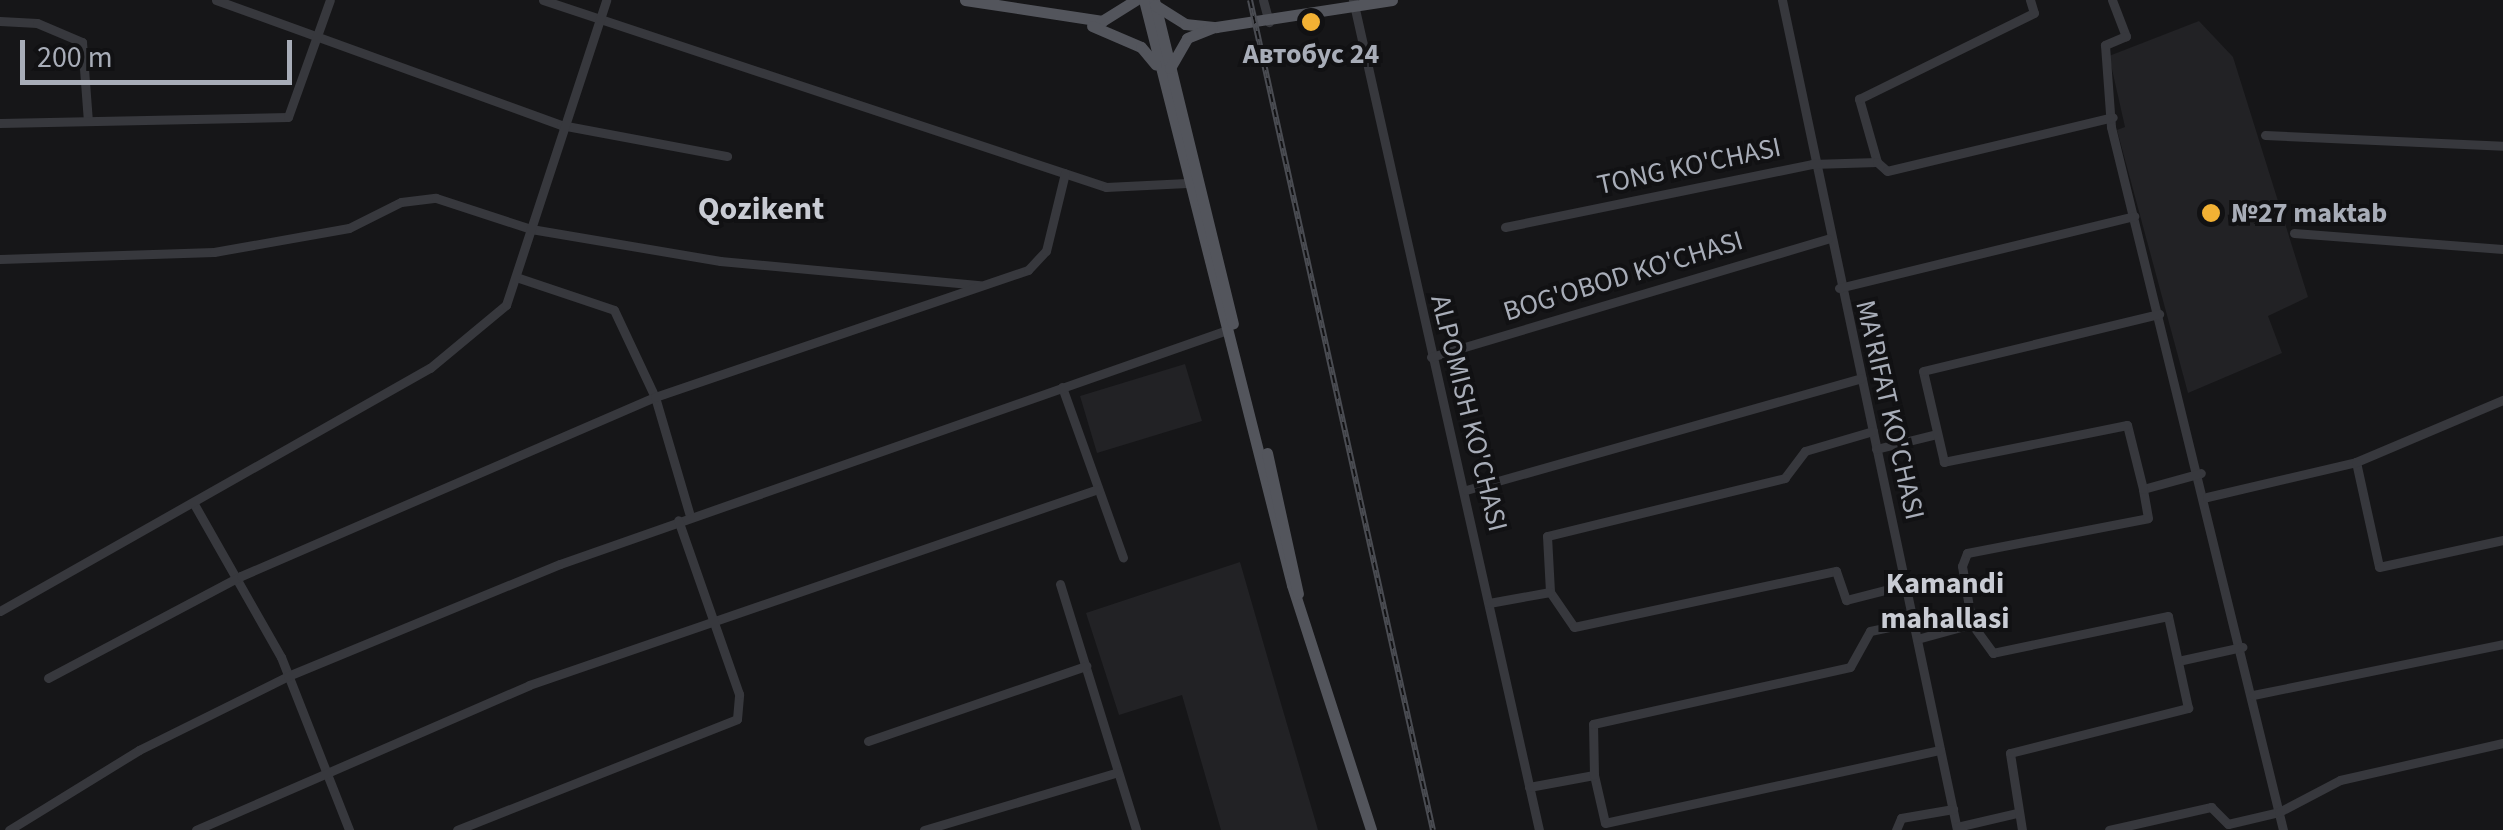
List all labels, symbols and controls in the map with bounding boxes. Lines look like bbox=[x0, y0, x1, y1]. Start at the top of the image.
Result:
marker: Автобус 24 bbox=[1300, 11, 1322, 33]
scale bar bbox=[25, 20, 298, 82]
text: 200 m bbox=[37, 36, 113, 79]
place label: Автобус 24 bbox=[1243, 37, 1379, 71]
street label: TONG KO'CHASI bbox=[1594, 130, 1784, 202]
district label: Qozikent bbox=[698, 190, 824, 228]
place label: №27 maktab bbox=[2231, 196, 2387, 230]
marker: №27 maktab bbox=[2200, 202, 2222, 224]
street label: BOG'OBOD KO'CHASI bbox=[1499, 224, 1747, 328]
street label: ALPOMISH KO'CHASI bbox=[1423, 291, 1515, 535]
street label: MA'RIFAT KO'CHASI bbox=[1848, 297, 1932, 523]
district label: Kamandi mahallasi bbox=[1881, 566, 2009, 636]

